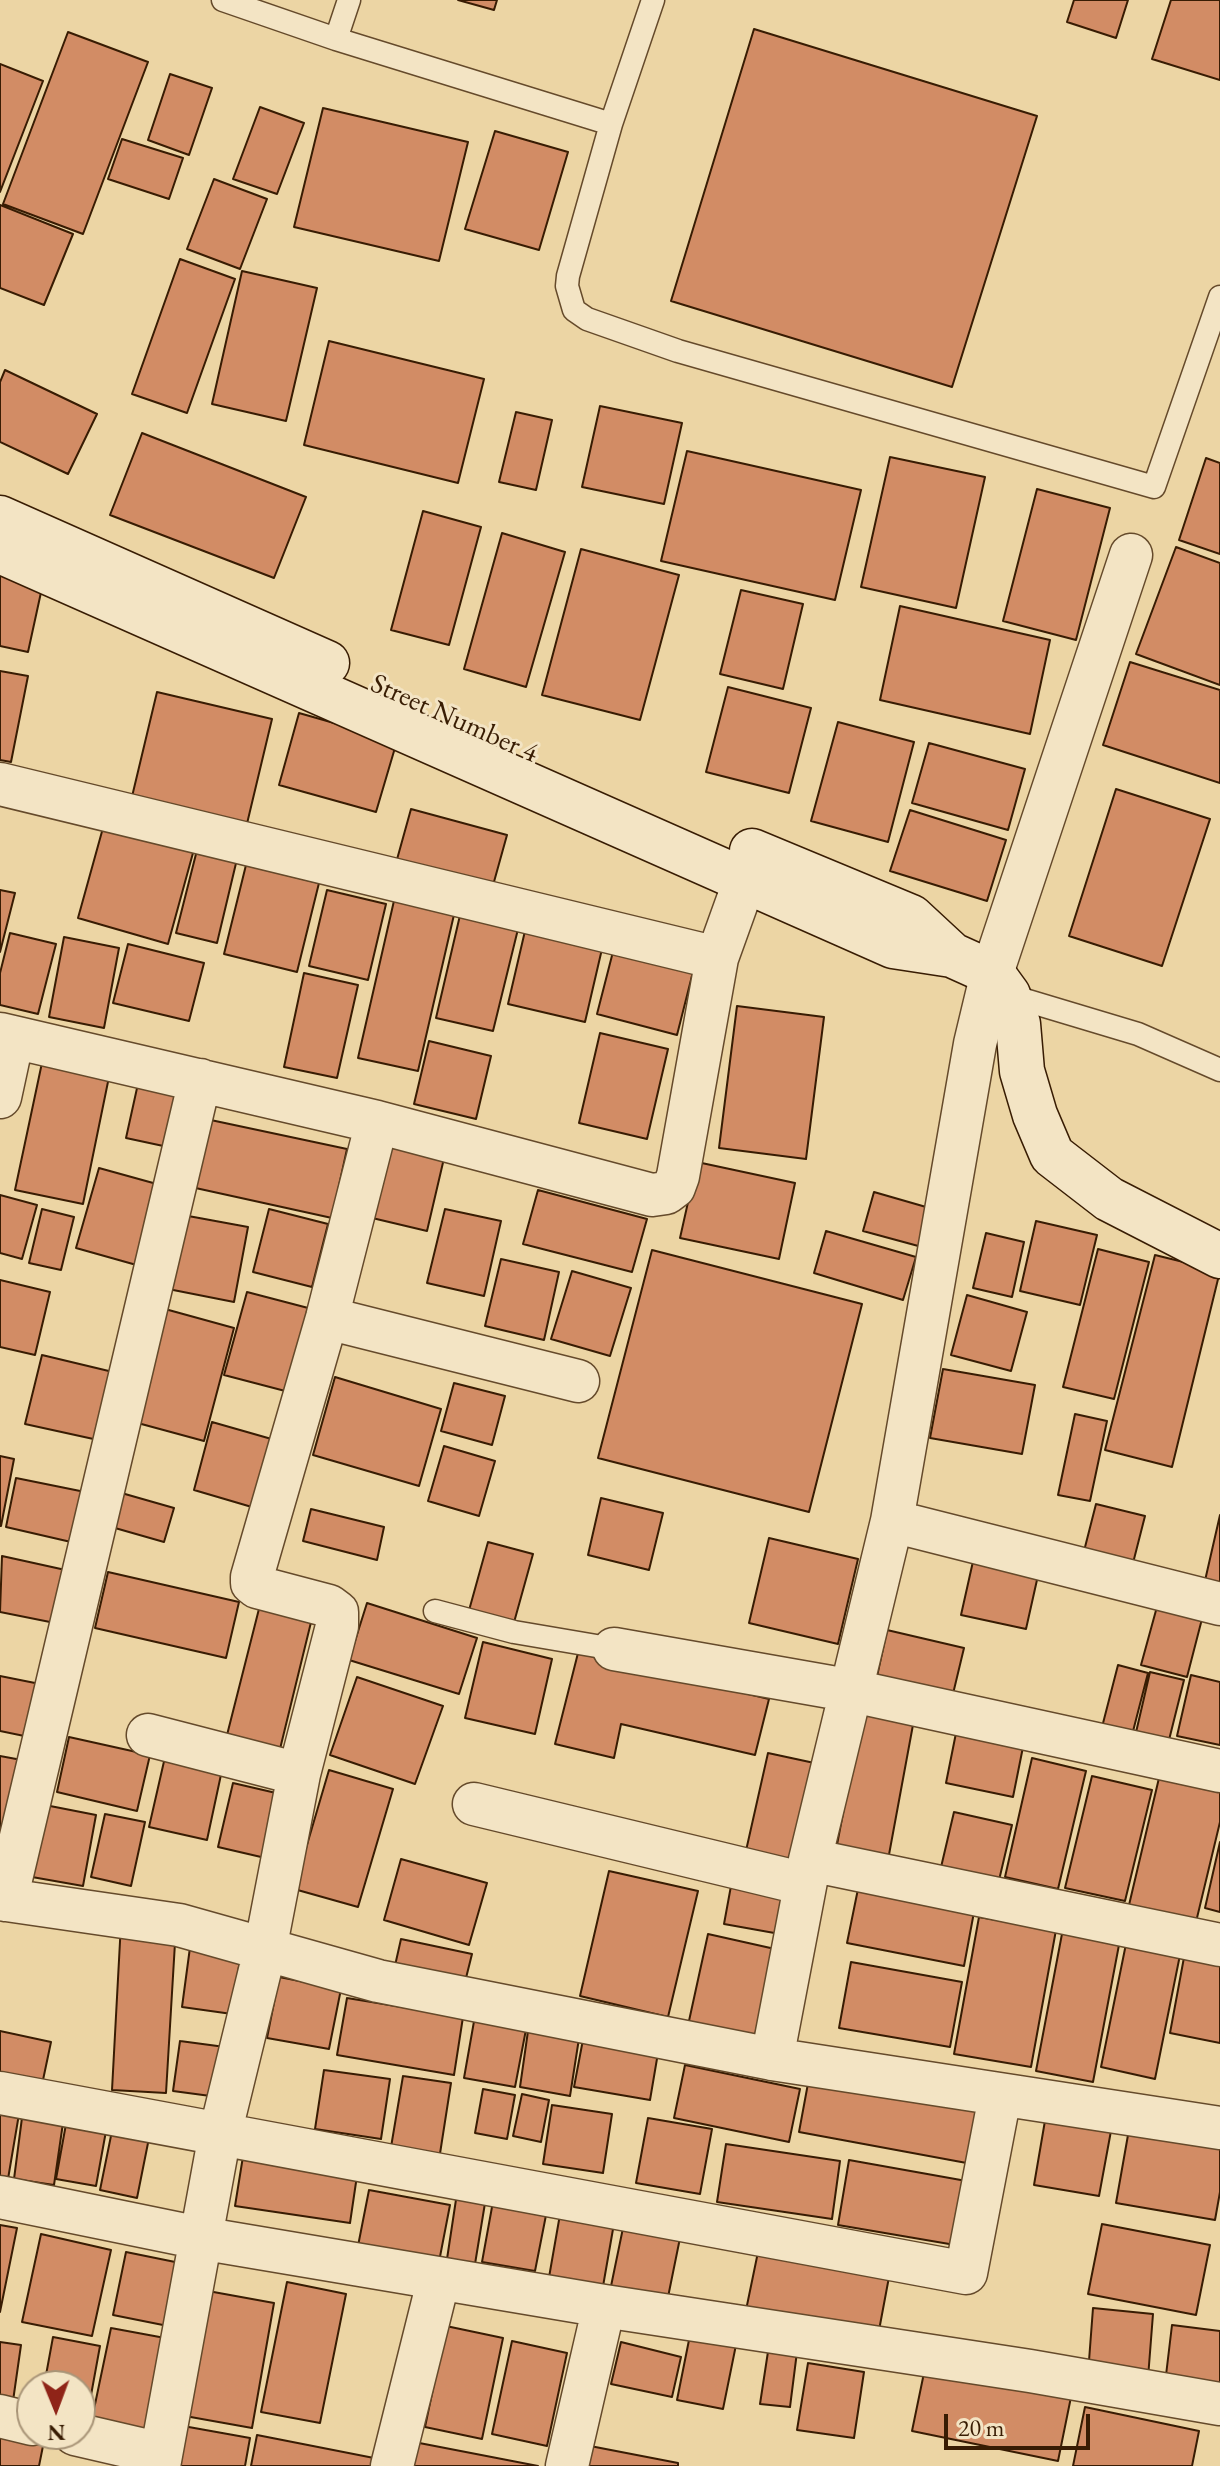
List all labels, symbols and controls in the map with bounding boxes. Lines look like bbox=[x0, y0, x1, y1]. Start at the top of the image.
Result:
street label: Street Number 4 bbox=[365, 667, 543, 771]
north arrow bbox=[16, 2370, 96, 2450]
scale bar bbox=[948, 2398, 1094, 2448]
text: 20 m bbox=[958, 2412, 1005, 2443]
text: N bbox=[47, 2418, 66, 2447]

